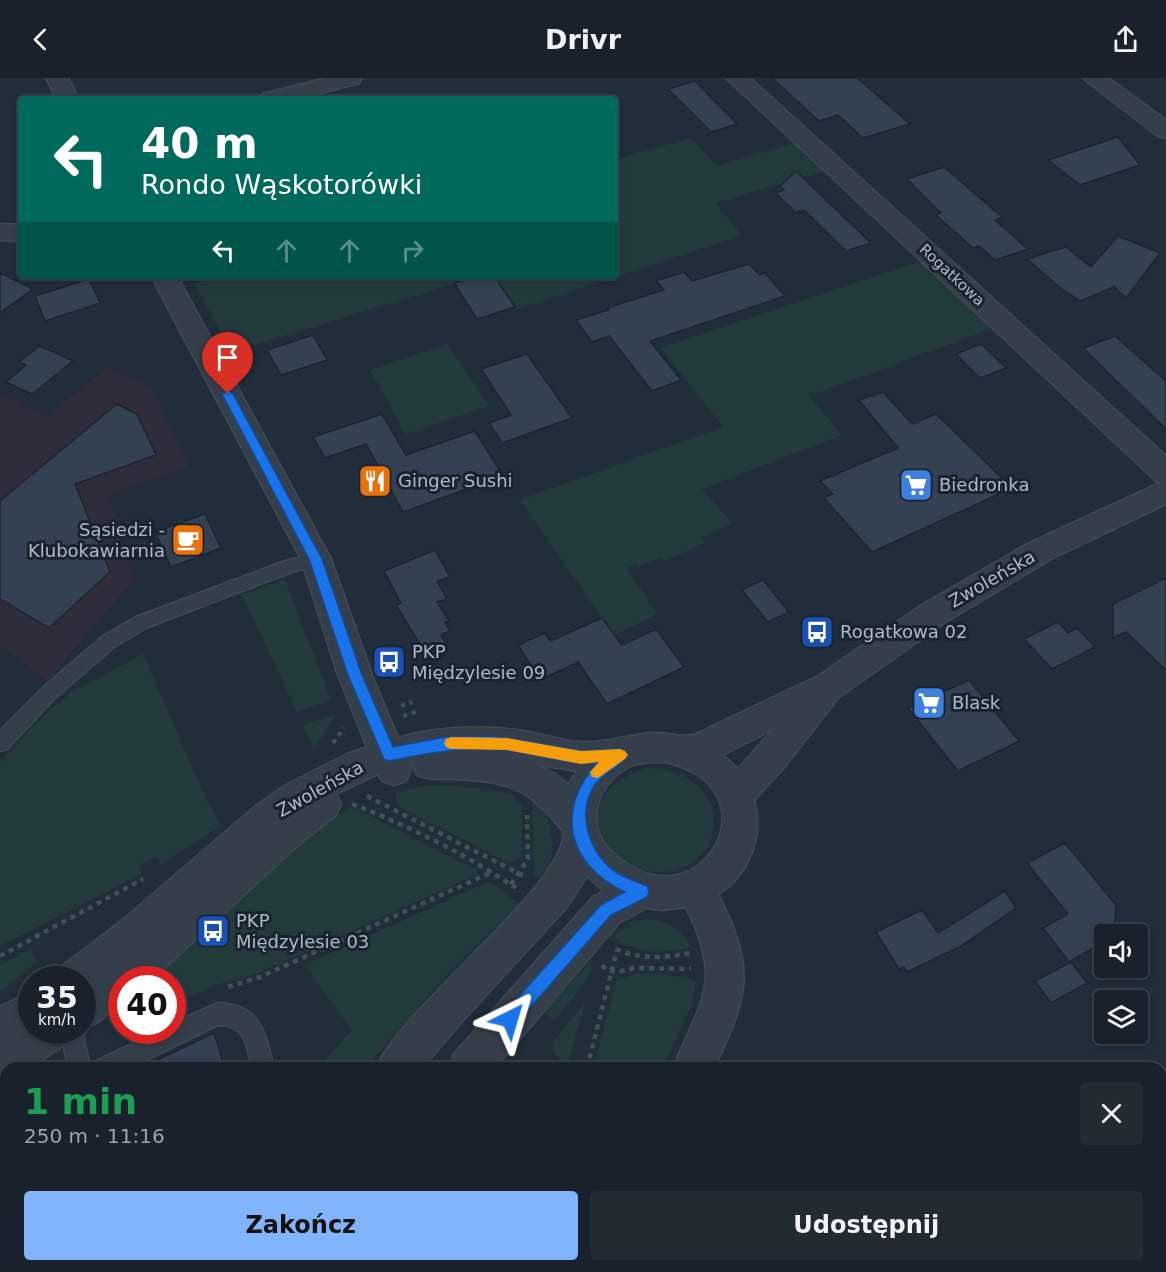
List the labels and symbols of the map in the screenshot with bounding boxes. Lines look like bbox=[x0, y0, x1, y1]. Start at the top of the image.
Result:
street label: Rogatkowa bbox=[916, 240, 988, 310]
pin bbox=[202, 332, 253, 394]
restaurant icon: Ginger Sushi bbox=[357, 463, 393, 499]
supermarket icon: Biedronka bbox=[898, 467, 934, 503]
place label: Ginger Sushi bbox=[398, 470, 513, 491]
place label: Biedronka bbox=[939, 474, 1029, 495]
place label: Sąsiedzi - Klubokawiarnia bbox=[28, 519, 165, 561]
cafe icon: Sąsiedzi - Klubokawiarnia bbox=[170, 522, 206, 558]
street label: Zwoleńska bbox=[945, 545, 1039, 612]
bus stop icon: Rogatkowa 02 bbox=[799, 614, 835, 650]
place label: Rogatkowa 02 bbox=[840, 621, 967, 642]
place label: PKP Międzylesie 09 bbox=[412, 641, 545, 683]
bus stop icon: PKP Międzylesie 09 bbox=[371, 644, 407, 680]
supermarket icon: Blask bbox=[911, 685, 947, 721]
place label: Blask bbox=[952, 692, 1001, 713]
street label: Zwoleńska bbox=[273, 756, 367, 821]
place label: PKP Międzylesie 03 bbox=[236, 910, 369, 952]
bus stop icon: PKP Międzylesie 03 bbox=[195, 913, 231, 949]
speed limit sign: 40 bbox=[108, 966, 186, 1044]
position arrow bbox=[478, 987, 542, 1051]

